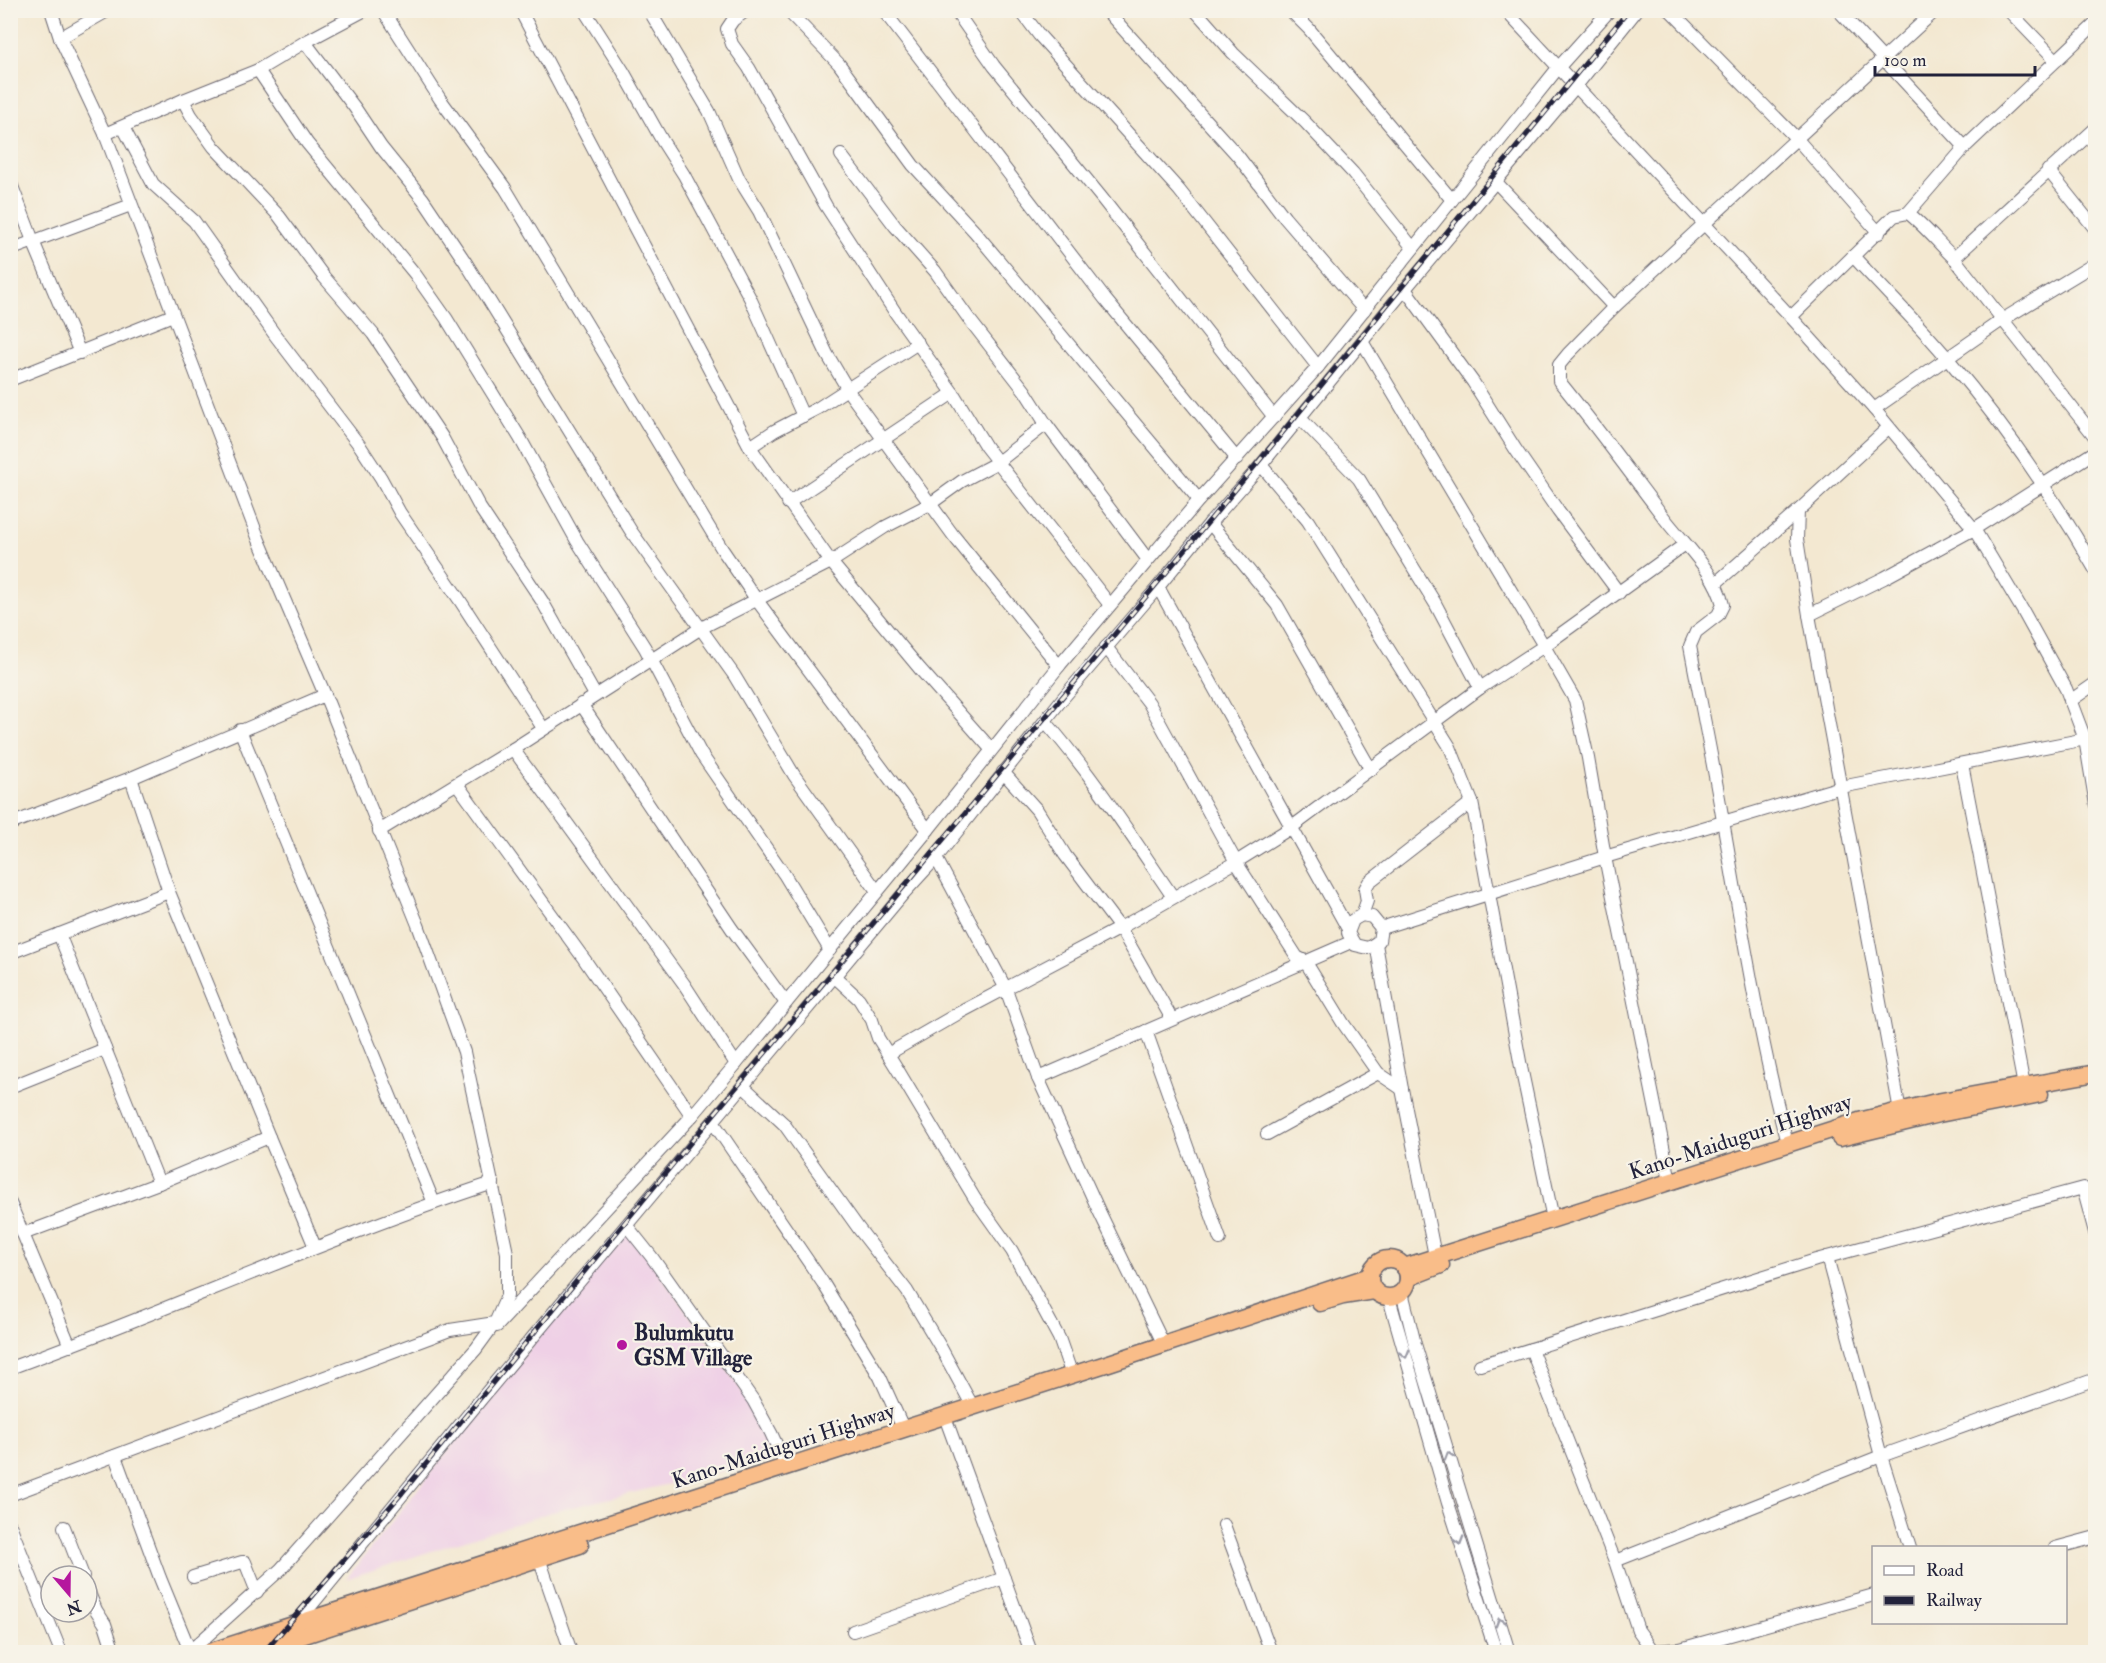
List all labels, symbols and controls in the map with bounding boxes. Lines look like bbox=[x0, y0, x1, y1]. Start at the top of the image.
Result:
scale bar bbox=[1875, 39, 2036, 77]
text: 100 m bbox=[1884, 49, 1927, 72]
street label: Kano-Maiduguri Highway bbox=[1625, 1088, 1856, 1186]
place label: Bulumkutu GSM Village bbox=[634, 1319, 753, 1373]
marker: Bulumkutu GSM Village bbox=[615, 1338, 629, 1352]
one-way arrow bbox=[1398, 1348, 1410, 1359]
street label: Kano-Maiduguri Highway bbox=[668, 1397, 899, 1495]
one-way arrow bbox=[1444, 1451, 1456, 1462]
one-way arrow bbox=[1452, 1535, 1464, 1546]
legend bbox=[1872, 1546, 2067, 1624]
text: Road bbox=[1926, 1559, 1964, 1582]
north arrow bbox=[39, 1564, 99, 1624]
text: Railway bbox=[1926, 1589, 1983, 1612]
text: N bbox=[63, 1595, 85, 1619]
one-way arrow bbox=[1495, 1617, 1507, 1628]

